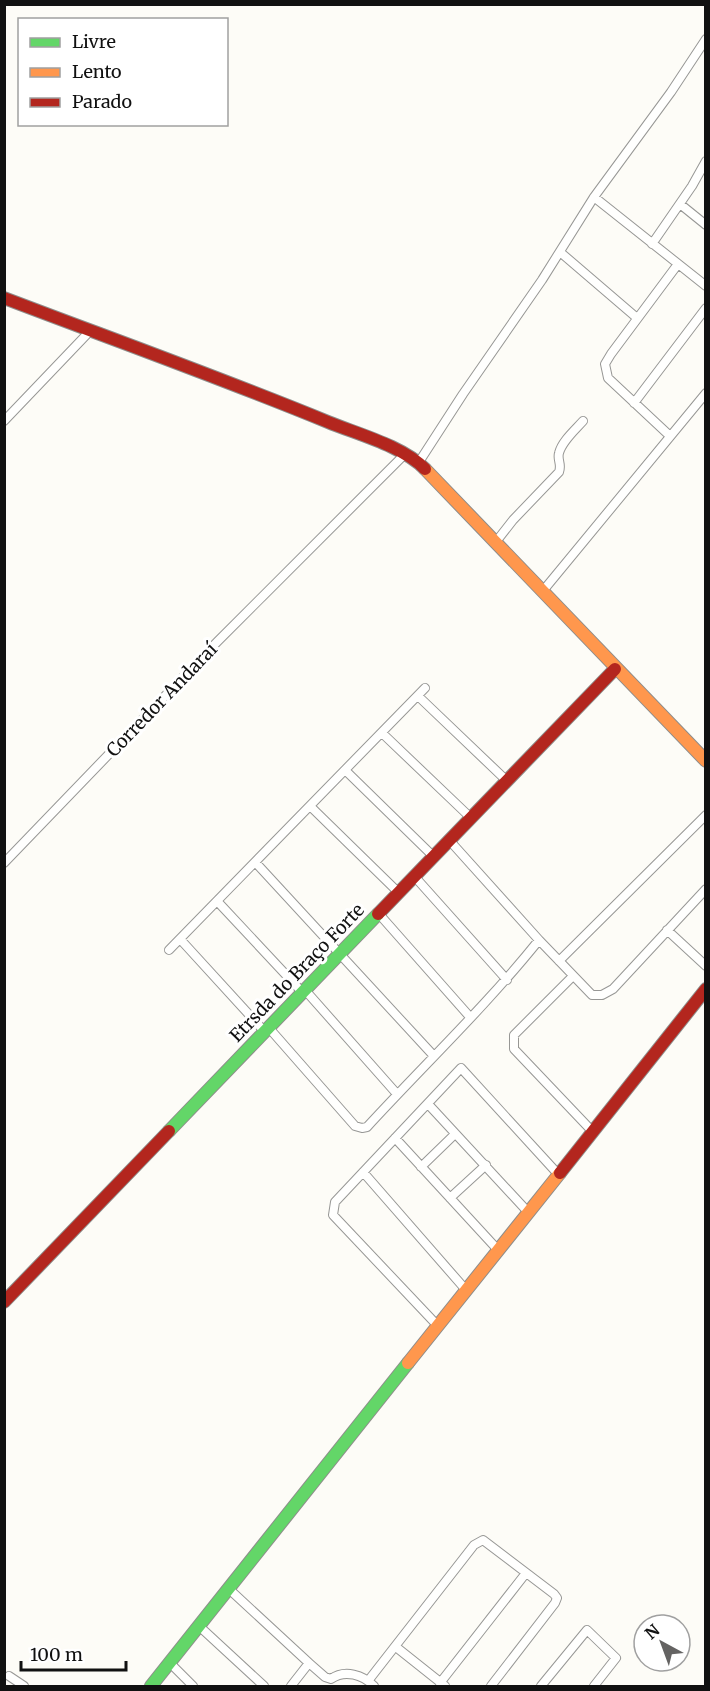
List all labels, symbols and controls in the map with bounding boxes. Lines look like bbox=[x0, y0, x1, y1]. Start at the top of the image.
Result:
legend bbox=[18, 18, 228, 126]
text: Livre bbox=[72, 30, 116, 53]
text: Lento bbox=[72, 60, 122, 83]
text: Parado bbox=[72, 90, 132, 113]
street label: Corredor Andaraí bbox=[101, 637, 223, 762]
street label: Etrsda do Braço Forte bbox=[224, 898, 369, 1047]
north arrow bbox=[632, 1613, 692, 1673]
text: N bbox=[641, 1620, 664, 1643]
scale bar bbox=[21, 1634, 126, 1672]
text: 100 m bbox=[30, 1643, 83, 1666]

